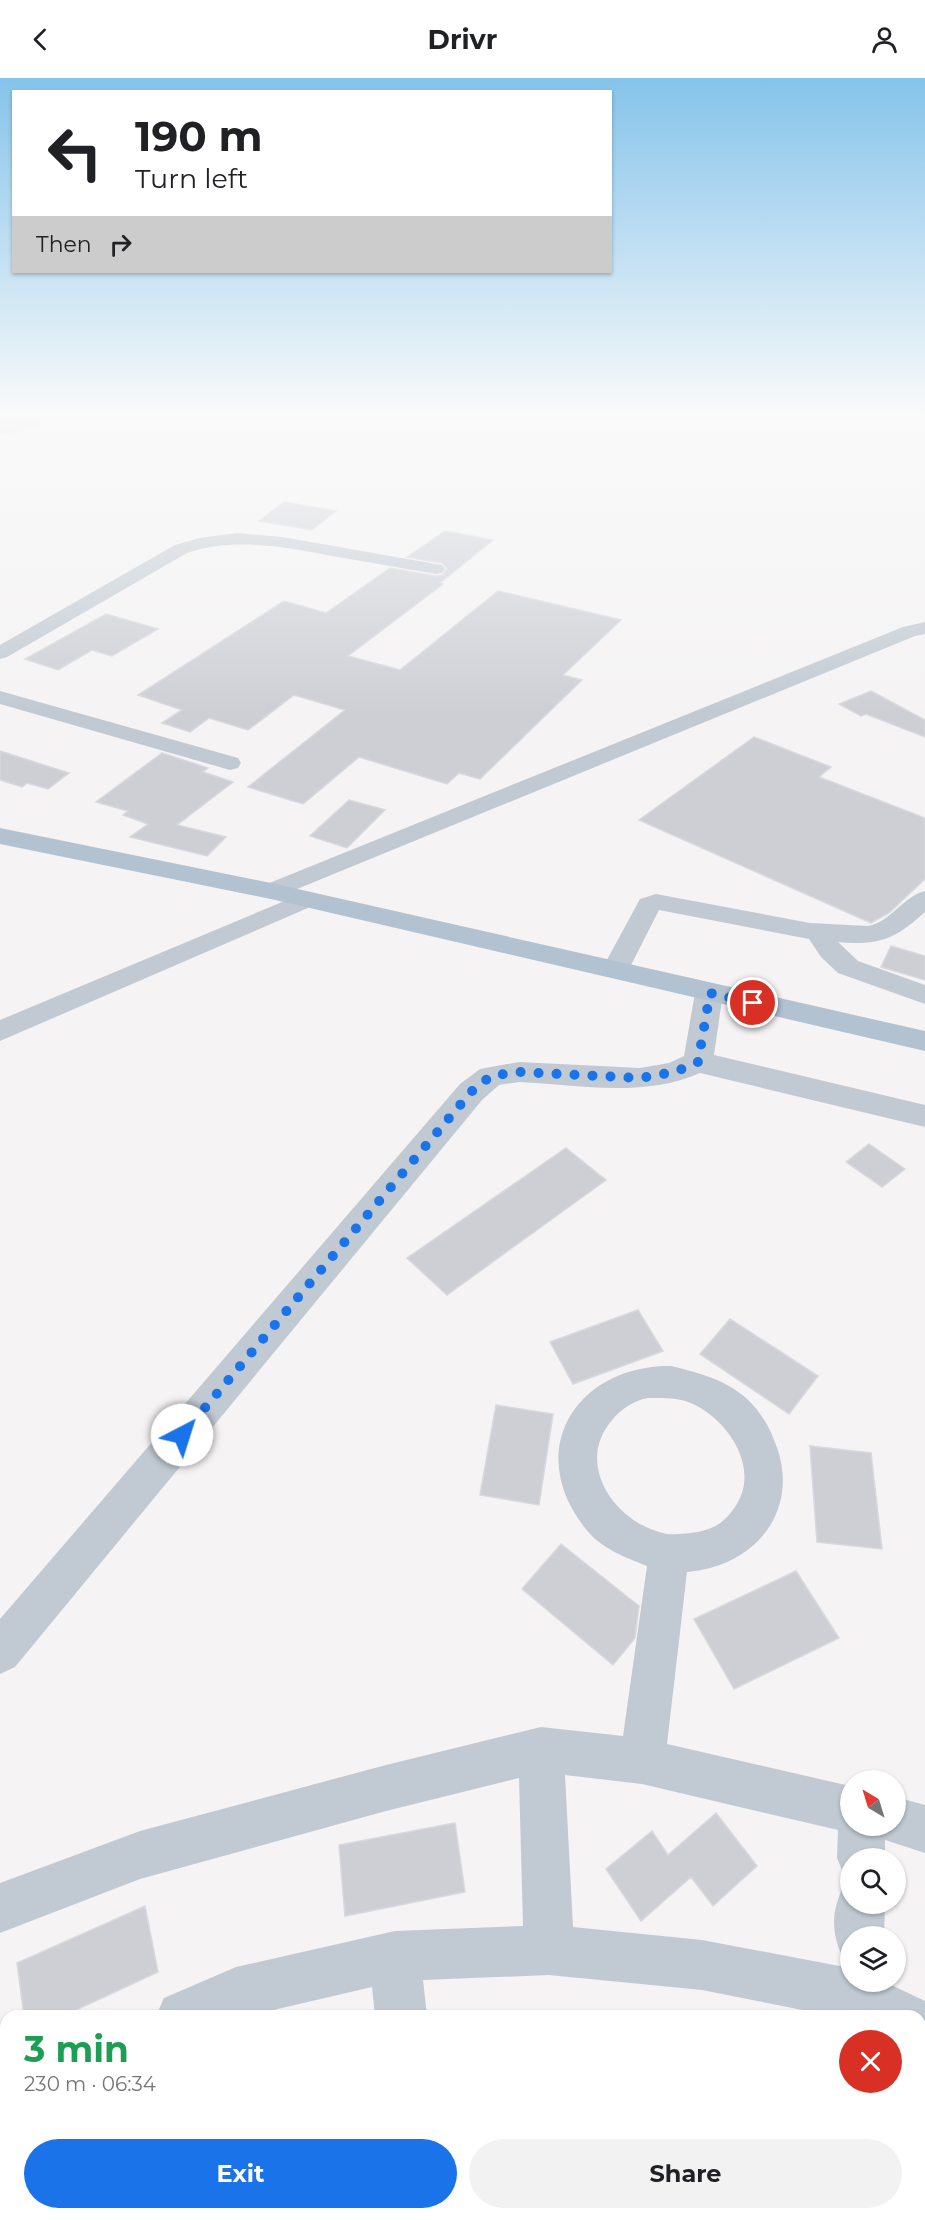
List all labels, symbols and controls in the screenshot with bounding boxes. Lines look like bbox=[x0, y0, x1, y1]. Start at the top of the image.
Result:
icon: back bbox=[24, 23, 57, 56]
text: Drivr bbox=[428, 23, 497, 56]
icon: person bbox=[868, 23, 901, 56]
text: 190 m bbox=[135, 110, 263, 162]
icon: left bbox=[36, 114, 114, 192]
text: Turn left bbox=[135, 162, 248, 195]
icon: right bbox=[104, 228, 137, 261]
text: Then bbox=[36, 231, 92, 258]
pin bbox=[727, 977, 778, 1028]
icon: arrive bbox=[736, 986, 769, 1019]
position arrow bbox=[150, 1403, 214, 1467]
north arrow bbox=[840, 1770, 906, 1836]
map controls bbox=[840, 1770, 906, 1992]
button: search bbox=[840, 1848, 906, 1914]
button: layers bbox=[840, 1926, 906, 1992]
text: 3 min bbox=[24, 2027, 129, 2071]
button: close bbox=[839, 2030, 902, 2093]
text: 230 m · 06:34 bbox=[24, 2072, 156, 2096]
button: Exit bbox=[24, 2139, 457, 2208]
button: Share bbox=[469, 2139, 902, 2208]

